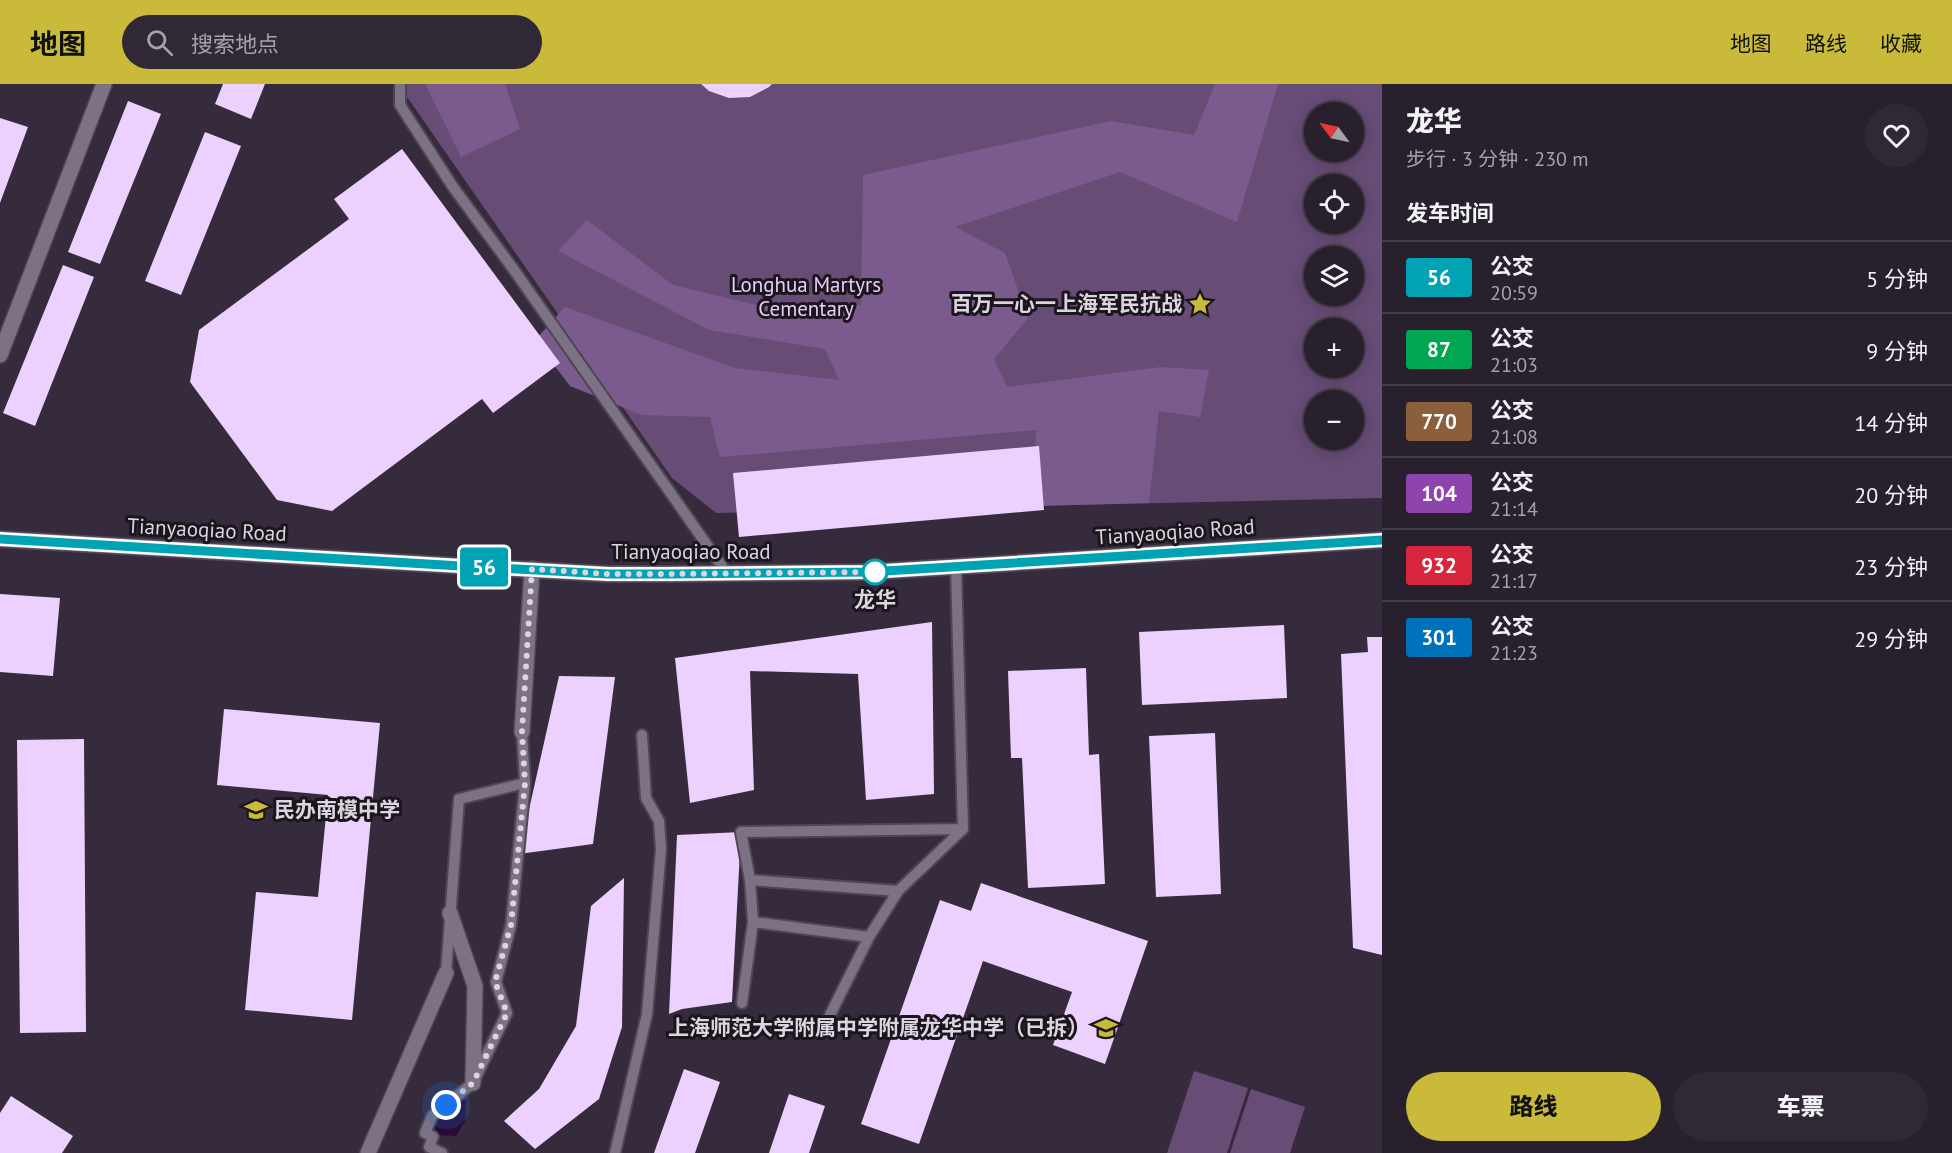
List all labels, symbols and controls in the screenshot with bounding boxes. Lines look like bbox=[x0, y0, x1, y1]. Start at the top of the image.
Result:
search box bbox=[122, 15, 542, 69]
text: 地图 bbox=[30, 25, 86, 62]
icon: search bbox=[143, 26, 176, 59]
text: 搜索地点 bbox=[191, 30, 279, 58]
text: 地图 bbox=[1730, 30, 1772, 57]
text: 路线 bbox=[1805, 30, 1847, 57]
text: 收藏 bbox=[1880, 30, 1922, 57]
north arrow bbox=[1304, 102, 1364, 162]
map controls bbox=[1304, 102, 1364, 450]
text: 龙华 bbox=[1406, 102, 1462, 139]
button: heart bbox=[1865, 104, 1928, 167]
text: 步行 · 3 分钟 · 230 m bbox=[1406, 146, 1589, 172]
button: locate bbox=[1304, 174, 1364, 234]
text: 发车时间 bbox=[1406, 199, 1494, 227]
button: layers bbox=[1304, 246, 1364, 306]
text: 公交 bbox=[1490, 252, 1534, 280]
text: 56 bbox=[1427, 264, 1451, 291]
text: 5 分钟 bbox=[1866, 265, 1928, 293]
park label: Longhua Martyrs Cementary bbox=[731, 271, 881, 322]
text: 20:59 bbox=[1490, 280, 1538, 306]
place label: 百万一心一上海军民抗战 bbox=[951, 290, 1182, 317]
place icon: 百万一心一上海军民抗战 bbox=[1187, 291, 1213, 317]
button: + bbox=[1304, 318, 1364, 378]
text: 公交 bbox=[1490, 324, 1534, 352]
text: 87 bbox=[1427, 336, 1451, 363]
text: 9 分钟 bbox=[1866, 337, 1928, 365]
text: 21:03 bbox=[1490, 352, 1538, 378]
button: − bbox=[1304, 390, 1364, 450]
text: 公交 bbox=[1490, 396, 1534, 424]
text: 770 bbox=[1421, 408, 1457, 435]
text: 14 分钟 bbox=[1854, 409, 1928, 437]
text: 21:08 bbox=[1490, 424, 1538, 450]
text: 公交 bbox=[1490, 468, 1534, 496]
text: 104 bbox=[1421, 480, 1457, 507]
text: 20 分钟 bbox=[1854, 481, 1928, 509]
text: 21:14 bbox=[1490, 496, 1538, 522]
street label: Tianyaoqiao Road bbox=[127, 512, 287, 547]
street label: Tianyaoqiao Road bbox=[1095, 512, 1255, 551]
street label: Tianyaoqiao Road bbox=[611, 538, 771, 565]
text: 公交 bbox=[1490, 540, 1534, 568]
line badge: 56 bbox=[457, 548, 511, 586]
text: 932 bbox=[1421, 552, 1457, 579]
text: 23 分钟 bbox=[1854, 553, 1928, 581]
text: 56 bbox=[472, 554, 496, 581]
marker: 龙华 bbox=[862, 559, 888, 585]
text: 21:17 bbox=[1490, 568, 1538, 594]
place label: 龙华 bbox=[854, 586, 896, 613]
text: 公交 bbox=[1490, 612, 1534, 640]
text: 301 bbox=[1421, 624, 1457, 651]
text: 29 分钟 bbox=[1854, 625, 1928, 653]
text: 21:23 bbox=[1490, 640, 1538, 666]
place label: 民办南模中学 bbox=[274, 796, 400, 823]
school or university icon: 民办南模中学 bbox=[243, 797, 269, 823]
place label: 上海师范大学附属中学附属龙华中学（已拆） bbox=[668, 1014, 1088, 1041]
school or university icon: 上海师范大学附属中学附属龙华中学（已拆） bbox=[1093, 1015, 1119, 1041]
button: 路线 bbox=[1406, 1072, 1661, 1141]
button: 车票 bbox=[1673, 1072, 1928, 1141]
your location bbox=[431, 1090, 461, 1120]

